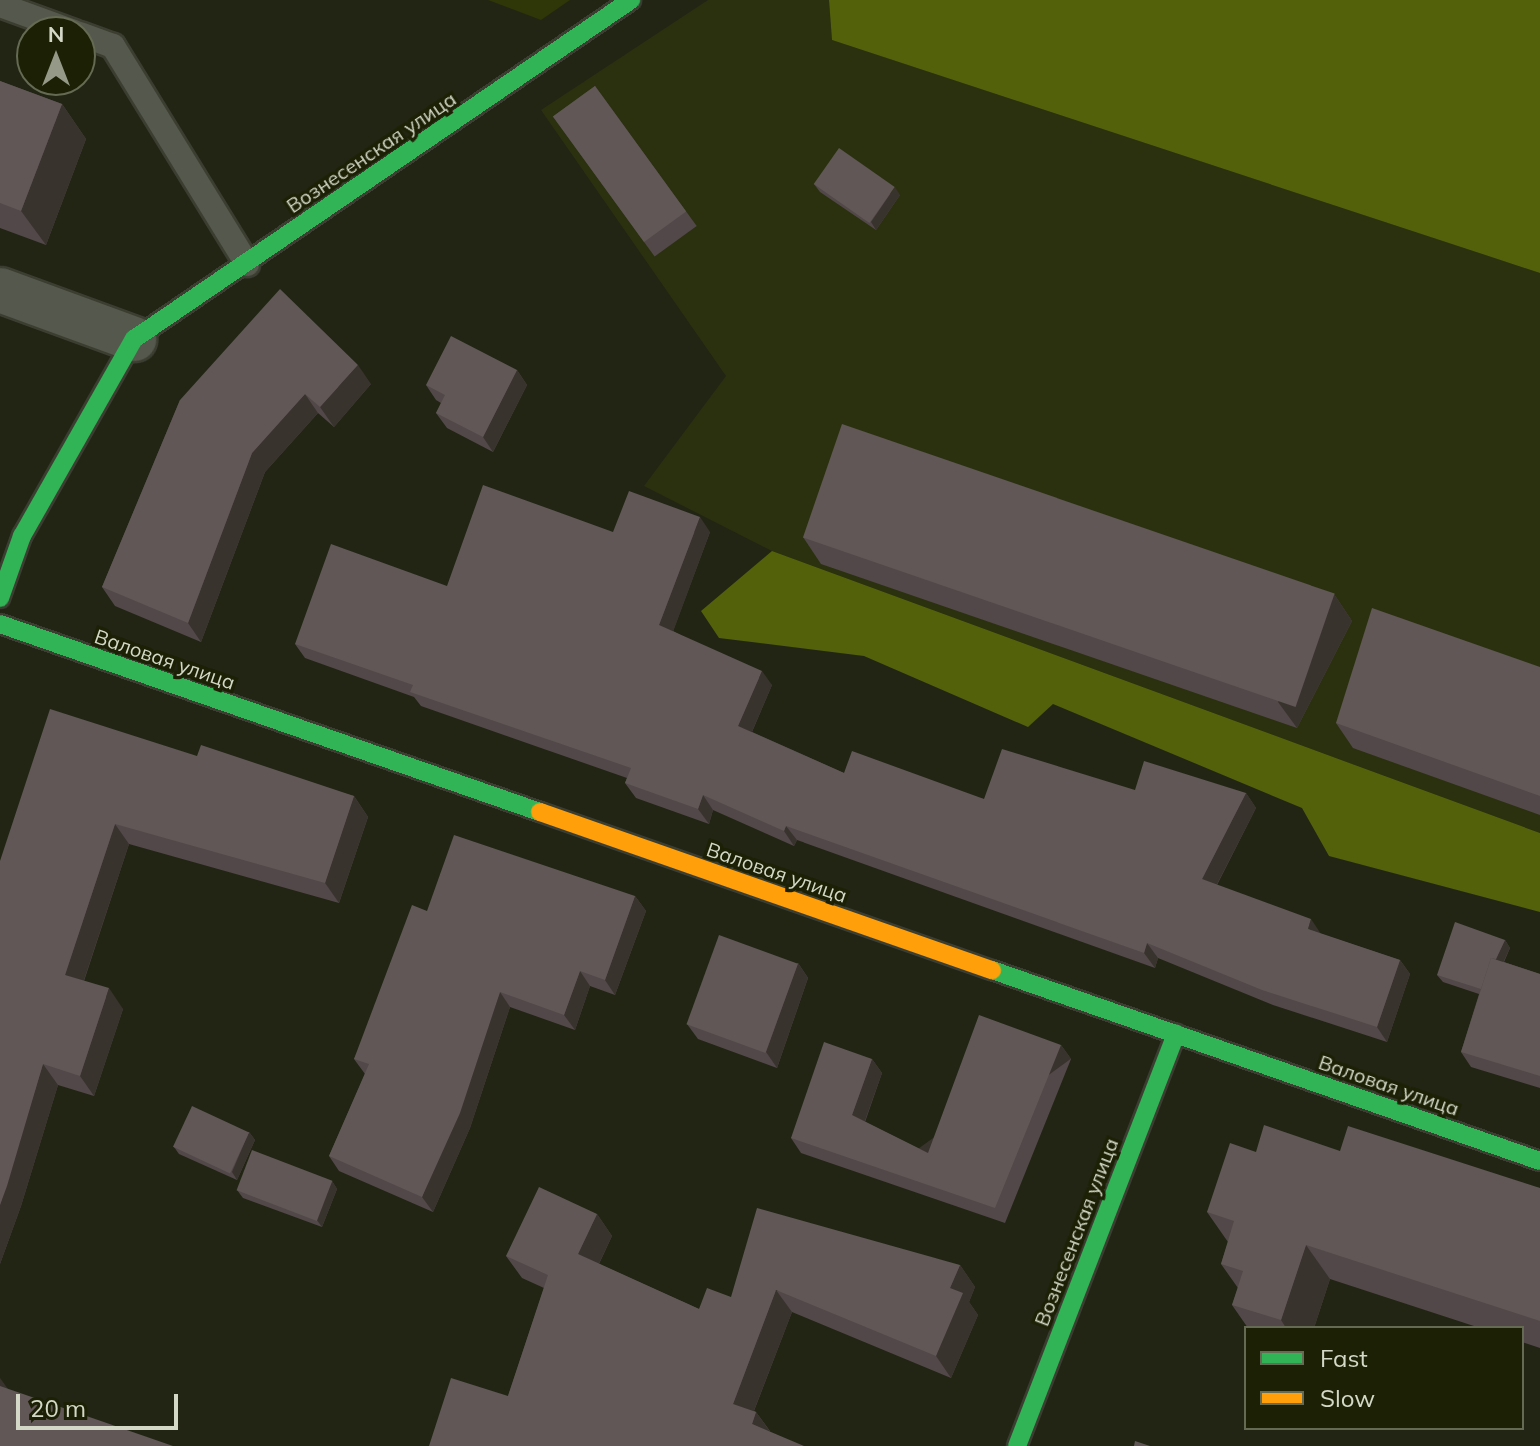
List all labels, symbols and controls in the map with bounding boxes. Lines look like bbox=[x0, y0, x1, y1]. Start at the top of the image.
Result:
north arrow bbox=[16, 16, 96, 96]
text: N bbox=[48, 20, 64, 48]
street label: Вознесенская улица bbox=[282, 86, 460, 218]
street label: Валовая улица bbox=[92, 624, 238, 694]
street label: Валовая улица bbox=[704, 837, 850, 907]
street label: Валовая улица bbox=[1316, 1050, 1462, 1120]
street label: Вознесенская улица bbox=[1029, 1135, 1123, 1329]
legend bbox=[1244, 1326, 1524, 1430]
text: Fast bbox=[1320, 1343, 1368, 1373]
scale bar bbox=[20, 1378, 182, 1428]
text: Slow bbox=[1320, 1383, 1375, 1413]
text: 20 m bbox=[30, 1393, 86, 1423]

